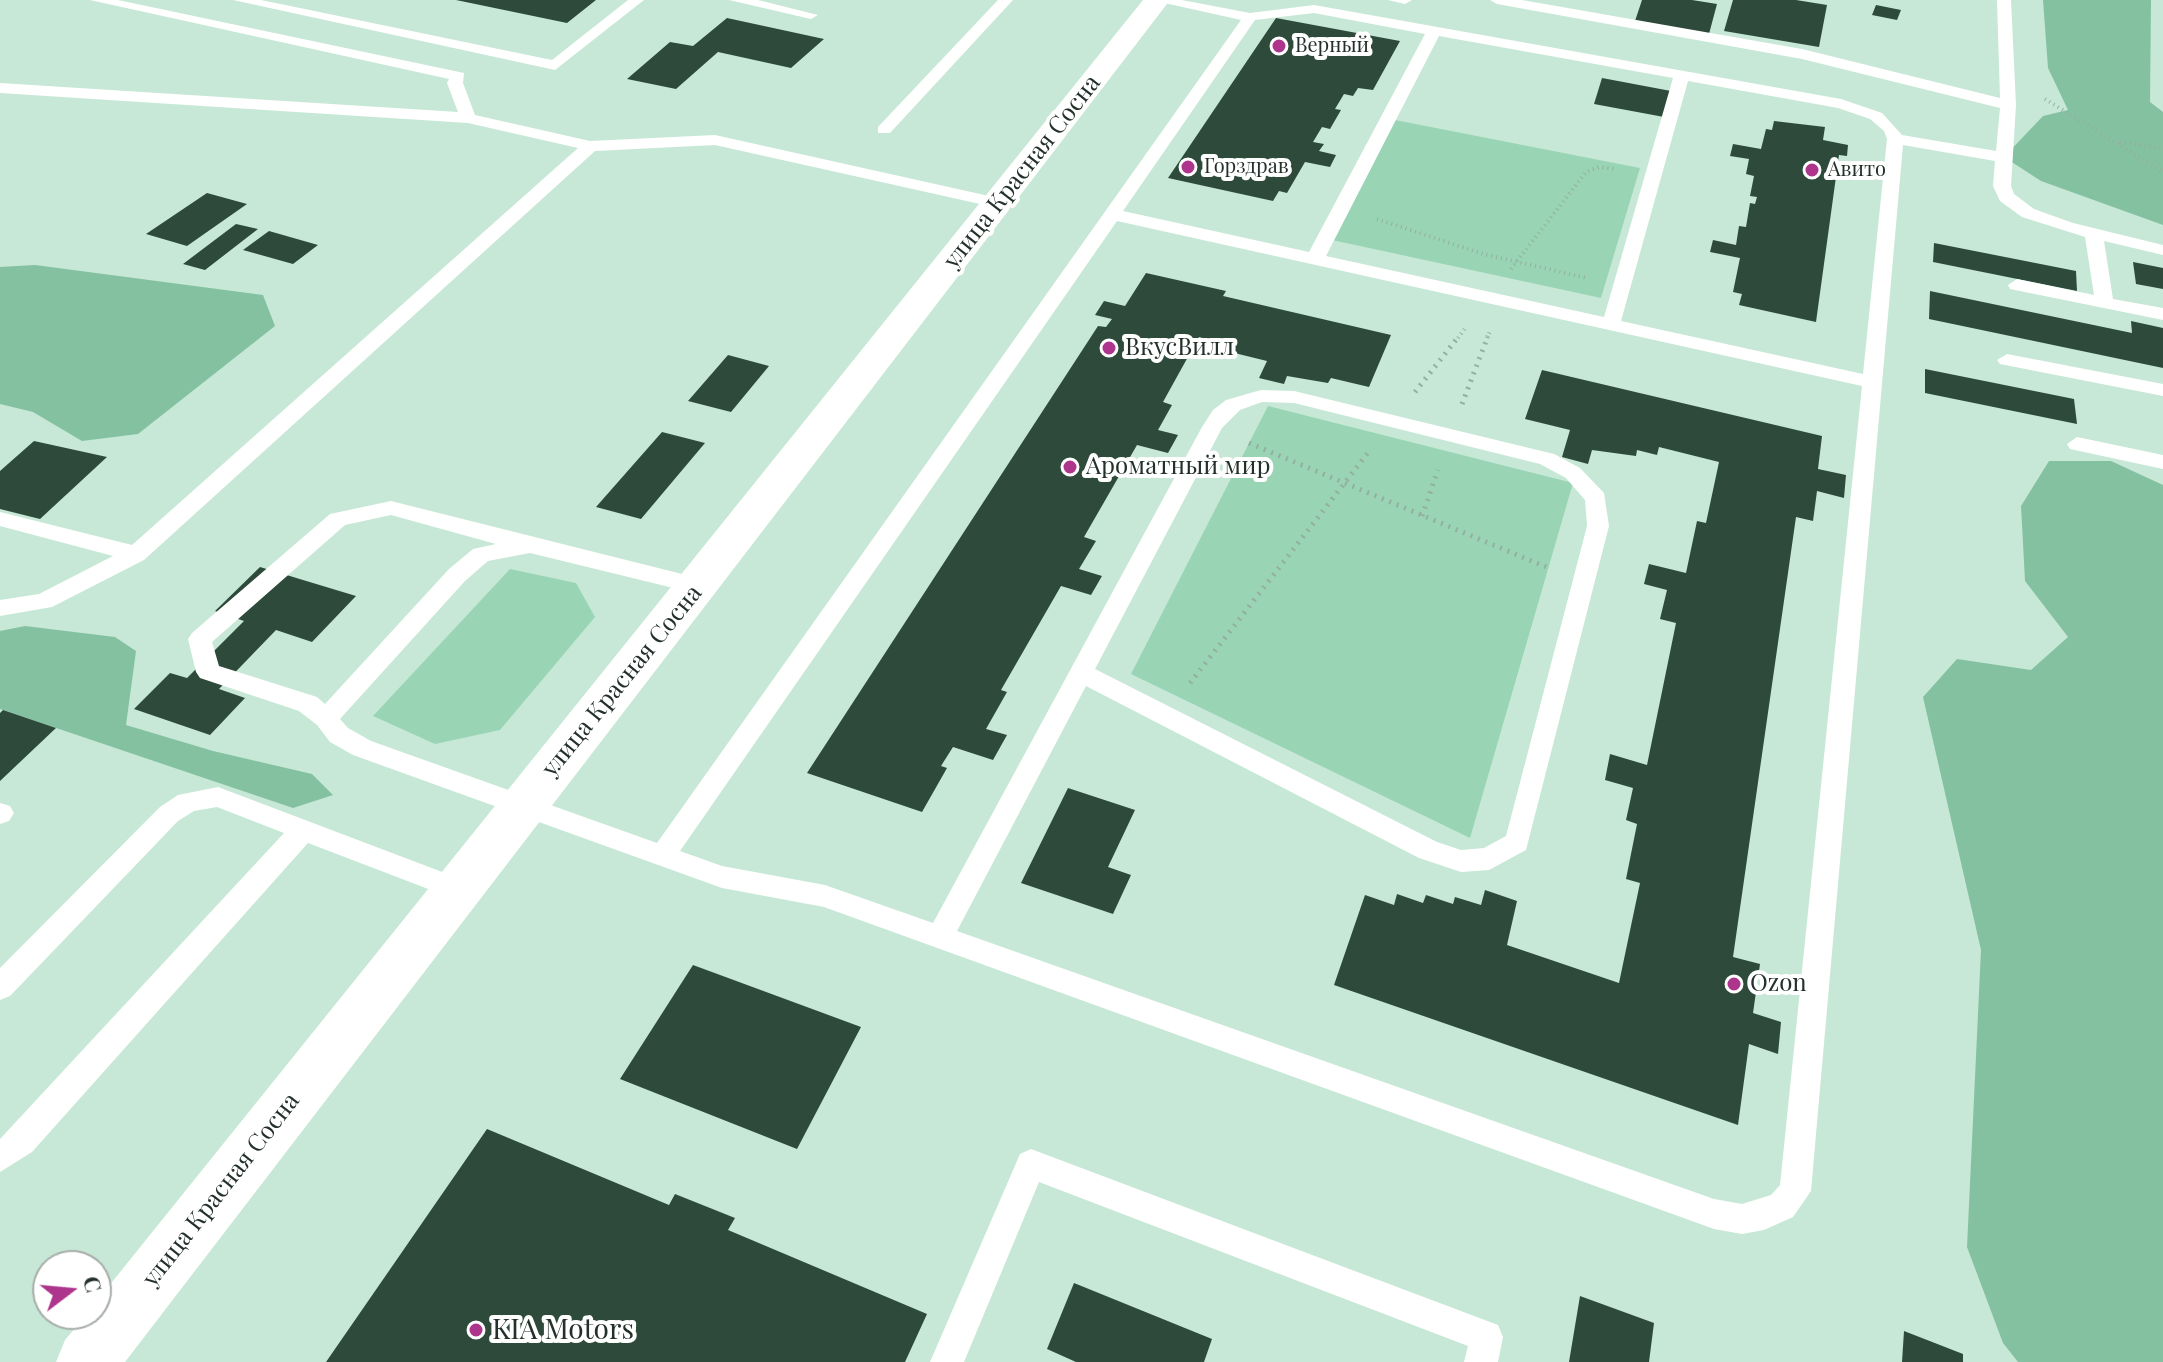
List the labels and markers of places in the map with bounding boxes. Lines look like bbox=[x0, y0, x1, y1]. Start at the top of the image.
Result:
place label: Верный bbox=[1295, 34, 1369, 58]
marker: Верный bbox=[1270, 37, 1288, 55]
place label: Горздрав bbox=[1204, 155, 1289, 179]
marker: Горздрав bbox=[1179, 158, 1197, 176]
place label: Авито bbox=[1828, 158, 1886, 182]
marker: Авито bbox=[1803, 161, 1821, 179]
place label: ВкусВилл bbox=[1125, 334, 1234, 362]
marker: ВкусВилл bbox=[1100, 339, 1118, 357]
place label: Ароматный мир bbox=[1086, 453, 1270, 481]
marker: Ароматный мир bbox=[1061, 458, 1079, 476]
place label: Ozon bbox=[1750, 970, 1807, 998]
marker: Ozon bbox=[1725, 975, 1743, 993]
place label: KIA Motors bbox=[492, 1313, 634, 1347]
marker: KIA Motors bbox=[467, 1321, 485, 1339]

